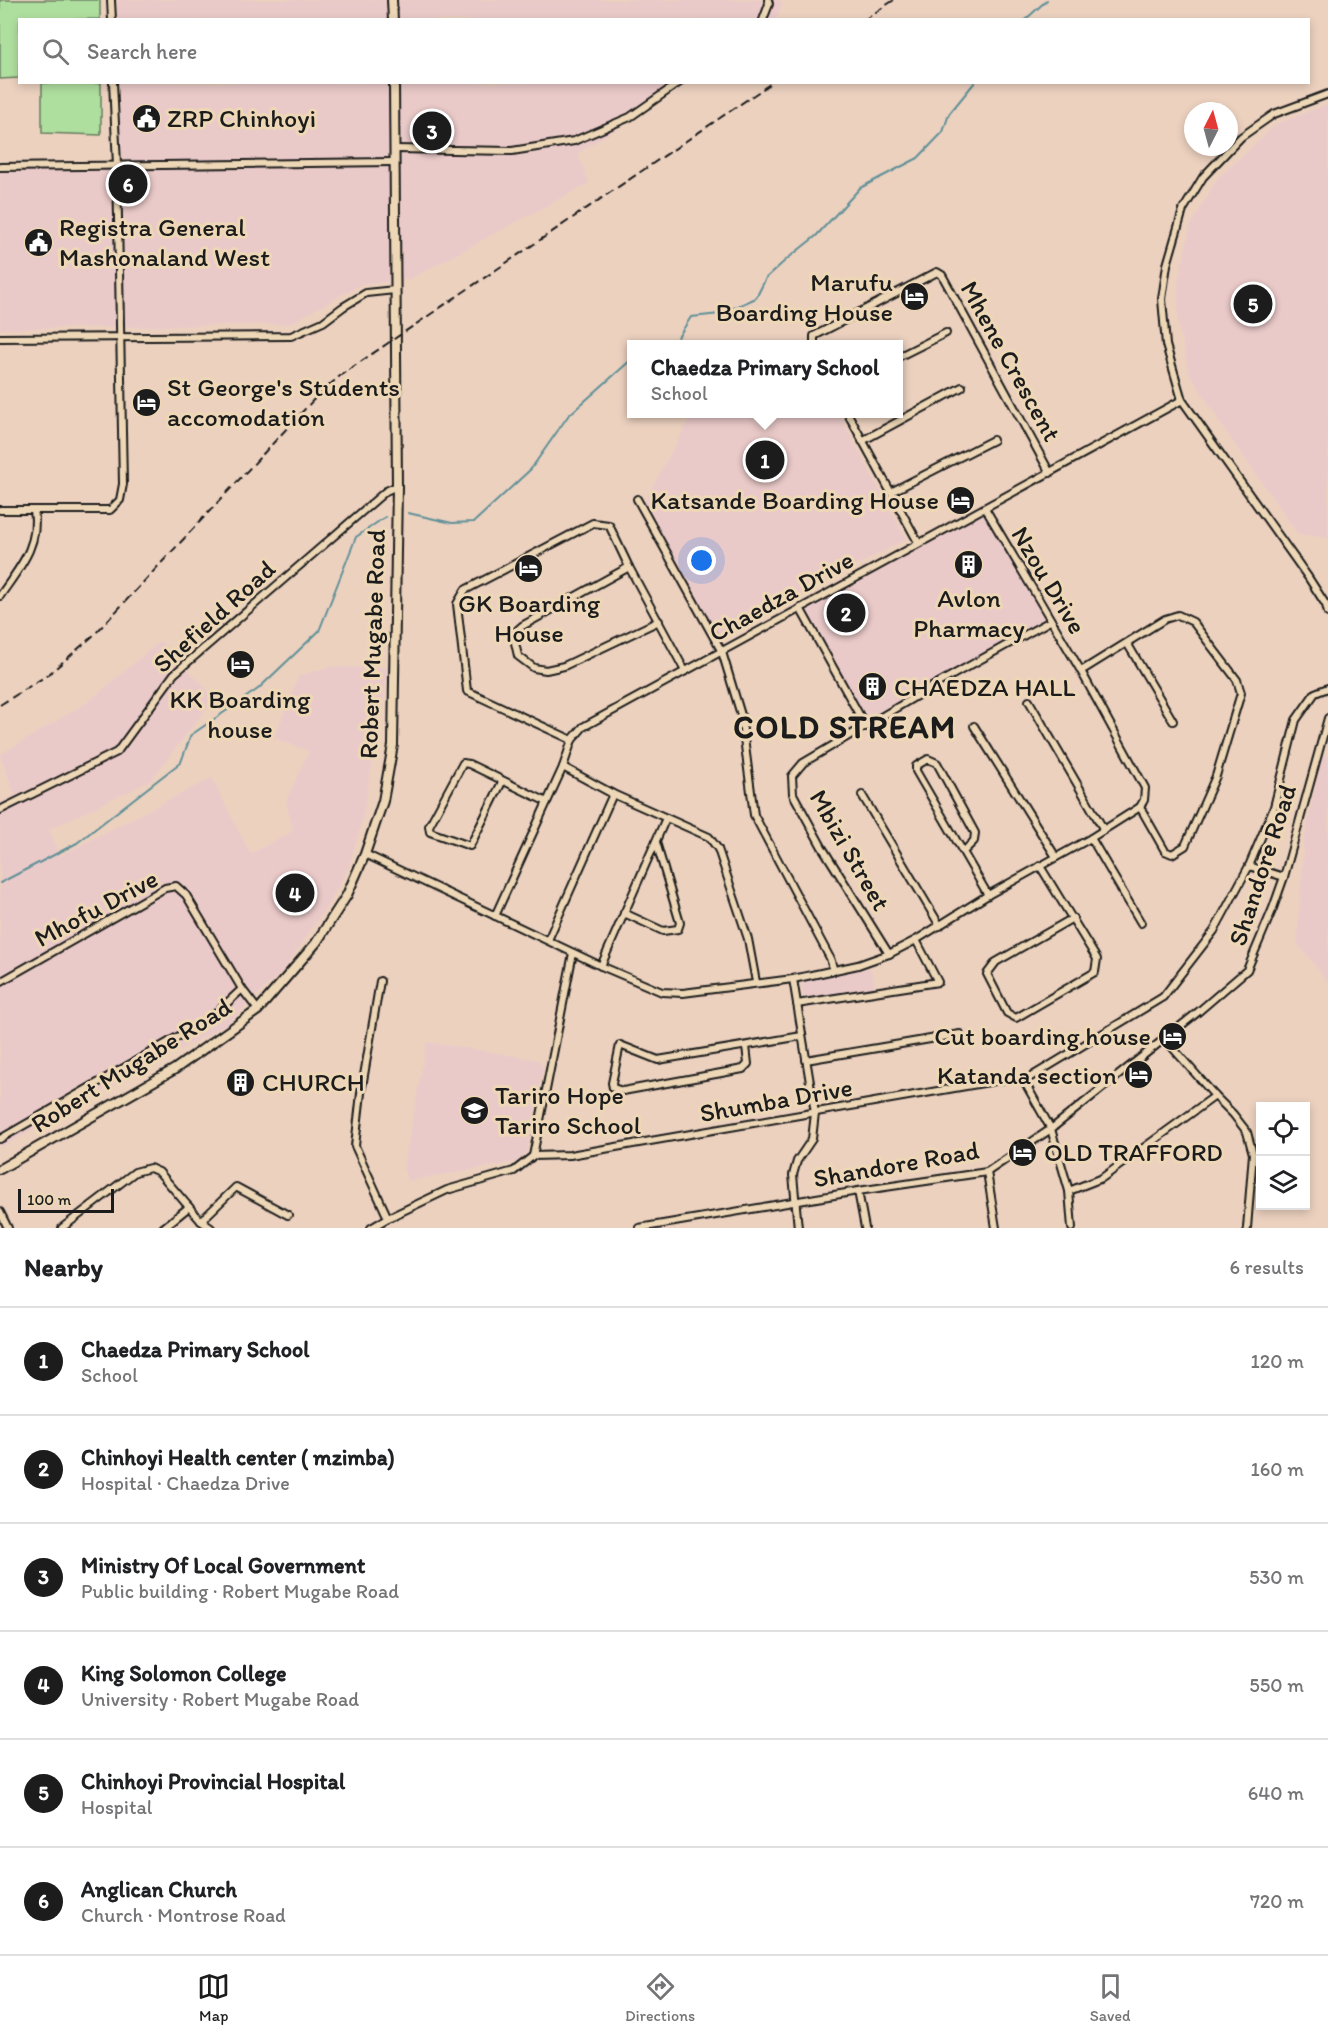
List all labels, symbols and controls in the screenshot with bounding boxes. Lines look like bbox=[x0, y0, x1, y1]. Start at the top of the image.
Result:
search box bbox=[18, 18, 1310, 84]
icon: search bbox=[39, 35, 72, 68]
text: Search here bbox=[87, 38, 197, 65]
public building icon: ZRP Chinhoyi bbox=[130, 102, 162, 134]
place label: ZRP Chinhoyi bbox=[167, 102, 316, 134]
north arrow bbox=[1184, 102, 1238, 156]
pin: 3 bbox=[412, 108, 452, 154]
pin: 6 bbox=[108, 162, 148, 207]
place label: Registra General Mashonaland West bbox=[59, 211, 270, 273]
public building icon: Registra General Mashonaland West bbox=[22, 226, 54, 258]
place label: Marufu Boarding House bbox=[716, 266, 893, 328]
street label: Mhene Crescent bbox=[954, 275, 1068, 447]
hotel icon: Marufu Boarding House bbox=[898, 281, 930, 313]
pin: 5 bbox=[1234, 282, 1272, 326]
popup bbox=[627, 340, 903, 418]
text: Chaedza Primary School bbox=[651, 354, 879, 381]
place label: St George's Students accomodation bbox=[167, 371, 400, 433]
text: School bbox=[651, 381, 708, 405]
hotel icon: St George's Students accomodation bbox=[130, 386, 162, 418]
pin: 1 bbox=[746, 438, 784, 482]
place label: Katsande Boarding House bbox=[650, 484, 939, 516]
hotel icon: Katsande Boarding House bbox=[944, 484, 976, 516]
street label: Nzou Drive bbox=[1004, 520, 1094, 640]
street label: Robert Mugabe Road bbox=[352, 528, 392, 760]
street label: Chaedza Drive bbox=[703, 543, 859, 649]
your location bbox=[687, 546, 716, 575]
building icon: Avlon Pharmacy bbox=[953, 548, 985, 580]
street label: Shefield Road bbox=[146, 552, 282, 679]
hotel icon: GK Boarding House bbox=[513, 553, 545, 585]
place label: Avlon Pharmacy bbox=[913, 582, 1025, 644]
place label: GK Boarding House bbox=[458, 587, 601, 649]
pin: 2 bbox=[826, 590, 866, 636]
hotel icon: KK Boarding house bbox=[224, 649, 256, 681]
building icon: CHAEDZA HALL bbox=[857, 671, 889, 703]
place label: CHAEDZA HALL bbox=[894, 671, 1075, 703]
place label: KK Boarding house bbox=[170, 683, 311, 745]
district label: COLD STREAM bbox=[733, 708, 957, 746]
street label: Shandore Road bbox=[1221, 780, 1303, 950]
street label: Mbizi Street bbox=[803, 784, 898, 916]
street label: Mhofu Drive bbox=[29, 862, 163, 954]
pin: 4 bbox=[276, 870, 314, 916]
street label: Robert Mugabe Road bbox=[25, 990, 237, 1140]
place label: Cut boarding house bbox=[934, 1020, 1151, 1052]
hotel icon: Cut boarding house bbox=[1156, 1020, 1188, 1052]
place label: Katanda section bbox=[937, 1059, 1117, 1091]
hotel icon: Katanda section bbox=[1122, 1059, 1154, 1091]
building icon: CHURCH bbox=[225, 1066, 257, 1098]
place label: CHURCH bbox=[262, 1066, 365, 1098]
street label: Shumba Drive bbox=[697, 1071, 855, 1129]
place label: Tariro Hope Tariro School bbox=[495, 1079, 641, 1141]
school or university icon: Tariro Hope Tariro School bbox=[458, 1094, 490, 1126]
map controls bbox=[1256, 1102, 1310, 1210]
button: locate bbox=[1256, 1102, 1310, 1156]
street label: Shandore Road bbox=[811, 1134, 981, 1194]
hotel icon: OLD TRAFFORD bbox=[1007, 1136, 1039, 1168]
place label: OLD TRAFFORD bbox=[1044, 1136, 1223, 1168]
button: layers bbox=[1256, 1156, 1310, 1210]
scale bar bbox=[18, 1186, 114, 1214]
text: 100 m bbox=[27, 1190, 71, 1209]
text: Nearby bbox=[24, 1251, 103, 1283]
text: 6 results bbox=[1230, 1255, 1304, 1279]
text: Chaedza Primary School bbox=[81, 1336, 309, 1363]
text: 1 bbox=[39, 1349, 48, 1373]
text: 120 m bbox=[1251, 1349, 1304, 1373]
text: School bbox=[81, 1363, 138, 1387]
text: Chinhoyi Health center ( mzimba) bbox=[81, 1444, 395, 1471]
text: 2 bbox=[38, 1457, 49, 1481]
text: 160 m bbox=[1251, 1457, 1304, 1481]
text: Hospital · Chaedza Drive bbox=[81, 1471, 290, 1495]
text: Ministry Of Local Government bbox=[81, 1552, 365, 1579]
text: 3 bbox=[38, 1565, 49, 1589]
text: 530 m bbox=[1249, 1565, 1304, 1589]
text: Public building · Robert Mugabe Road bbox=[81, 1579, 399, 1603]
text: King Solomon College bbox=[81, 1660, 287, 1687]
text: 4 bbox=[37, 1673, 50, 1697]
text: 550 m bbox=[1249, 1673, 1304, 1697]
text: University · Robert Mugabe Road bbox=[81, 1687, 359, 1711]
text: Chinhoyi Provincial Hospital bbox=[81, 1768, 345, 1795]
text: 5 bbox=[38, 1781, 49, 1805]
text: 640 m bbox=[1248, 1781, 1304, 1805]
text: Hospital bbox=[81, 1795, 153, 1819]
text: Anglican Church bbox=[81, 1876, 237, 1903]
text: 6 bbox=[38, 1889, 49, 1913]
text: 720 m bbox=[1250, 1889, 1304, 1913]
text: Church · Montrose Road bbox=[81, 1903, 286, 1927]
tab: Map bbox=[197, 1970, 230, 2025]
tab: Directions bbox=[625, 1970, 695, 2025]
tab: Saved bbox=[1090, 1970, 1131, 2025]

